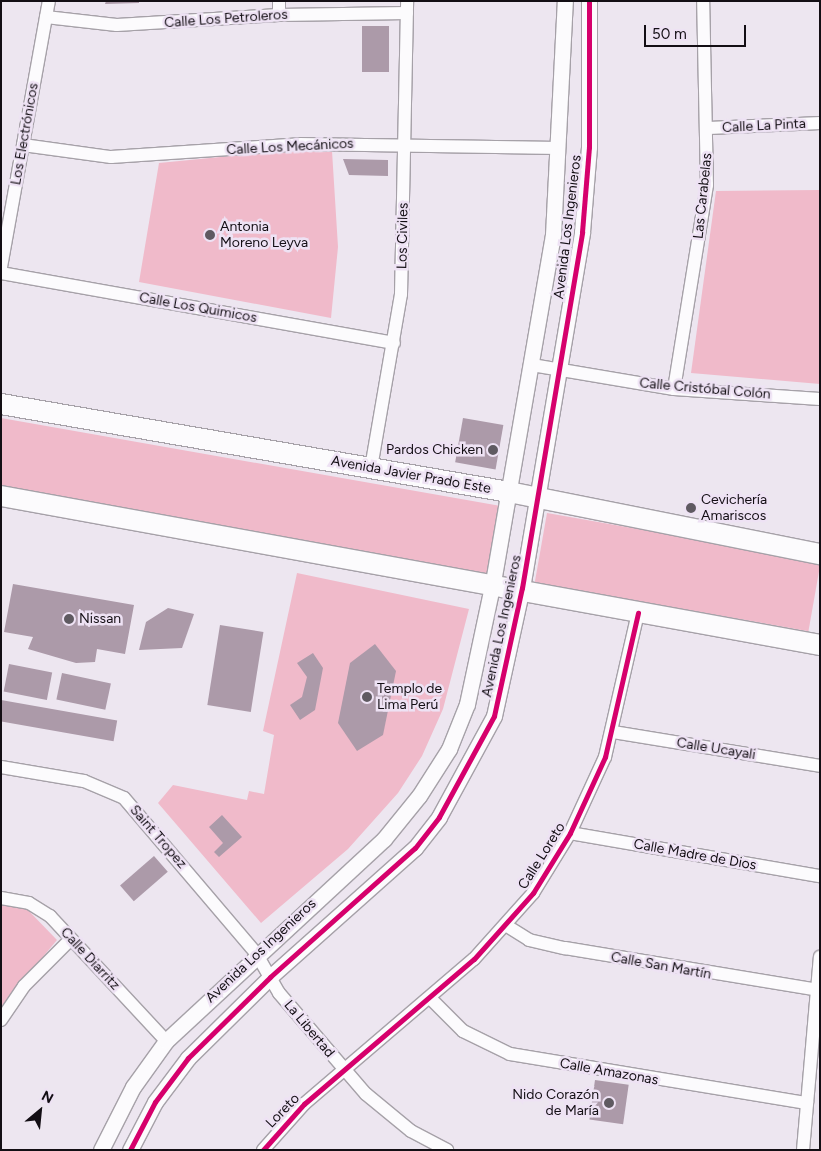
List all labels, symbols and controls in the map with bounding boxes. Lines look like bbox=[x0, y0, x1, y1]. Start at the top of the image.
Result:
street label: Calle Los Petroleros bbox=[164, 6, 288, 32]
scale bar bbox=[646, 15, 748, 47]
text: 50 m bbox=[652, 25, 687, 43]
street label: Los Electrónicos bbox=[8, 82, 42, 186]
street label: Calle La Pinta bbox=[722, 115, 806, 137]
street label: Calle Los Mecánicos bbox=[226, 135, 354, 159]
street label: Las Carabelas bbox=[690, 152, 716, 240]
street label: Avenida Los Ingenieros bbox=[551, 154, 585, 300]
street label: Los Civiles bbox=[394, 203, 412, 269]
place label: Antonia Moreno Leyva bbox=[220, 219, 308, 252]
marker: Antonia Moreno Leyva bbox=[204, 229, 216, 241]
street label: Calle Los Quimicos bbox=[138, 289, 258, 327]
street label: Calle Cristóbal Colón bbox=[639, 375, 771, 403]
place label: Pardos Chicken bbox=[386, 442, 483, 458]
marker: Pardos Chicken bbox=[487, 444, 499, 456]
street label: Avenida Javier Prado Este bbox=[330, 453, 492, 497]
place label: Cevichería Amariscos bbox=[701, 492, 767, 524]
marker: Cevichería Amariscos bbox=[685, 502, 697, 514]
street label: Avenida Los Ingenieros bbox=[479, 553, 525, 699]
place label: Nissan bbox=[79, 611, 121, 627]
marker: Nissan bbox=[63, 613, 75, 625]
place label: Templo de Lima Perú bbox=[377, 681, 442, 714]
marker: Templo de Lima Perú bbox=[361, 691, 373, 703]
street label: Calle Ucayali bbox=[675, 734, 757, 764]
street label: Saint Tropez bbox=[126, 802, 190, 872]
street label: Calle Loreto bbox=[515, 819, 569, 893]
street label: Calle Madre de Dios bbox=[632, 836, 758, 874]
street label: Avenida Los Ingenieros bbox=[202, 895, 320, 1007]
street label: Calle Diarritz bbox=[57, 924, 123, 994]
street label: Calle San Martín bbox=[610, 949, 712, 983]
street label: La Libertad bbox=[280, 997, 338, 1061]
street label: Calle Amazonas bbox=[559, 1055, 659, 1089]
north arrow bbox=[15, 1086, 65, 1136]
text: N bbox=[38, 1087, 56, 1107]
place label: Nido Corazón de María bbox=[512, 1087, 599, 1120]
street label: Loreto bbox=[263, 1090, 303, 1132]
marker: Nido Corazón de María bbox=[603, 1097, 615, 1109]

